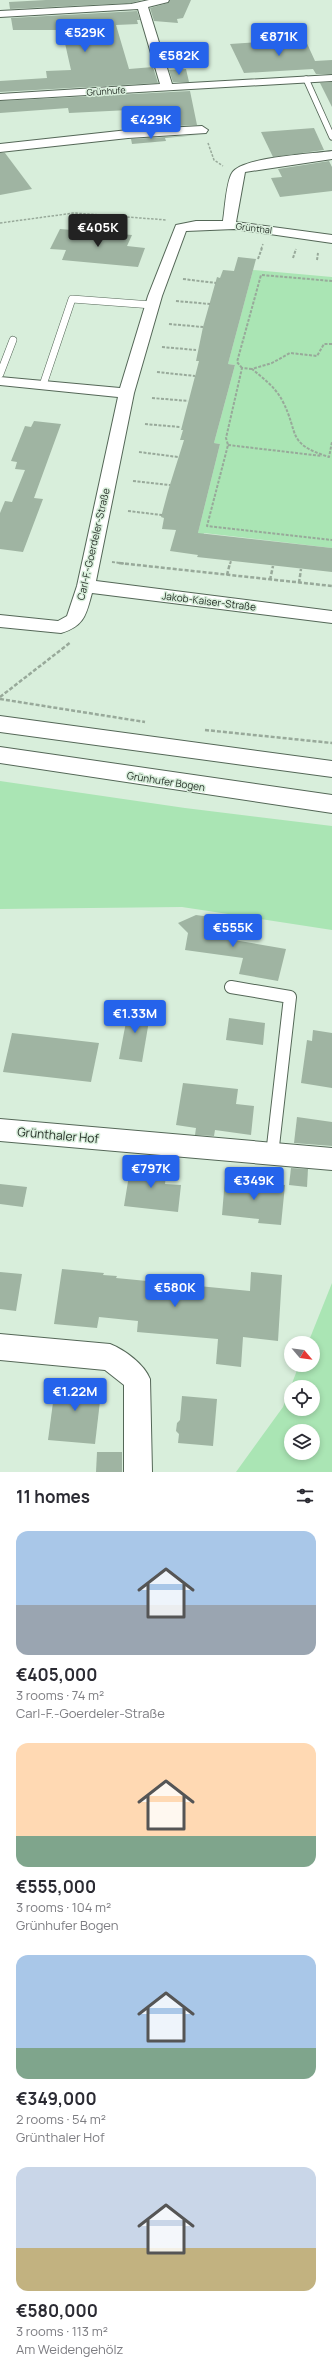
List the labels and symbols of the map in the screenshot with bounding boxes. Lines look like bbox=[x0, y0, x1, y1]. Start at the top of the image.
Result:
pin: €529K bbox=[57, 19, 113, 53]
pin: €871K bbox=[251, 23, 307, 57]
pin: €582K bbox=[151, 42, 207, 76]
street label: Grünhufe bbox=[86, 83, 126, 99]
pin: €429K bbox=[123, 106, 179, 140]
pin: €405K bbox=[70, 214, 126, 248]
street label: Grünthal bbox=[235, 219, 273, 237]
street label: Carl-F.-Goerdeler-Straße bbox=[73, 486, 113, 601]
street label: Jakob-Kaiser-Straße bbox=[161, 588, 257, 614]
street label: Grünhufer Bogen bbox=[126, 768, 206, 794]
pin: €555K bbox=[205, 914, 261, 948]
pin: €1.33M bbox=[102, 1000, 168, 1034]
street label: Grünthaler Hof bbox=[17, 1123, 100, 1147]
pin: €797K bbox=[123, 1155, 179, 1189]
pin: €349K bbox=[226, 1167, 282, 1201]
pin: €580K bbox=[147, 1274, 203, 1308]
north arrow bbox=[284, 1336, 320, 1372]
pin: €1.22M bbox=[42, 1378, 108, 1412]

